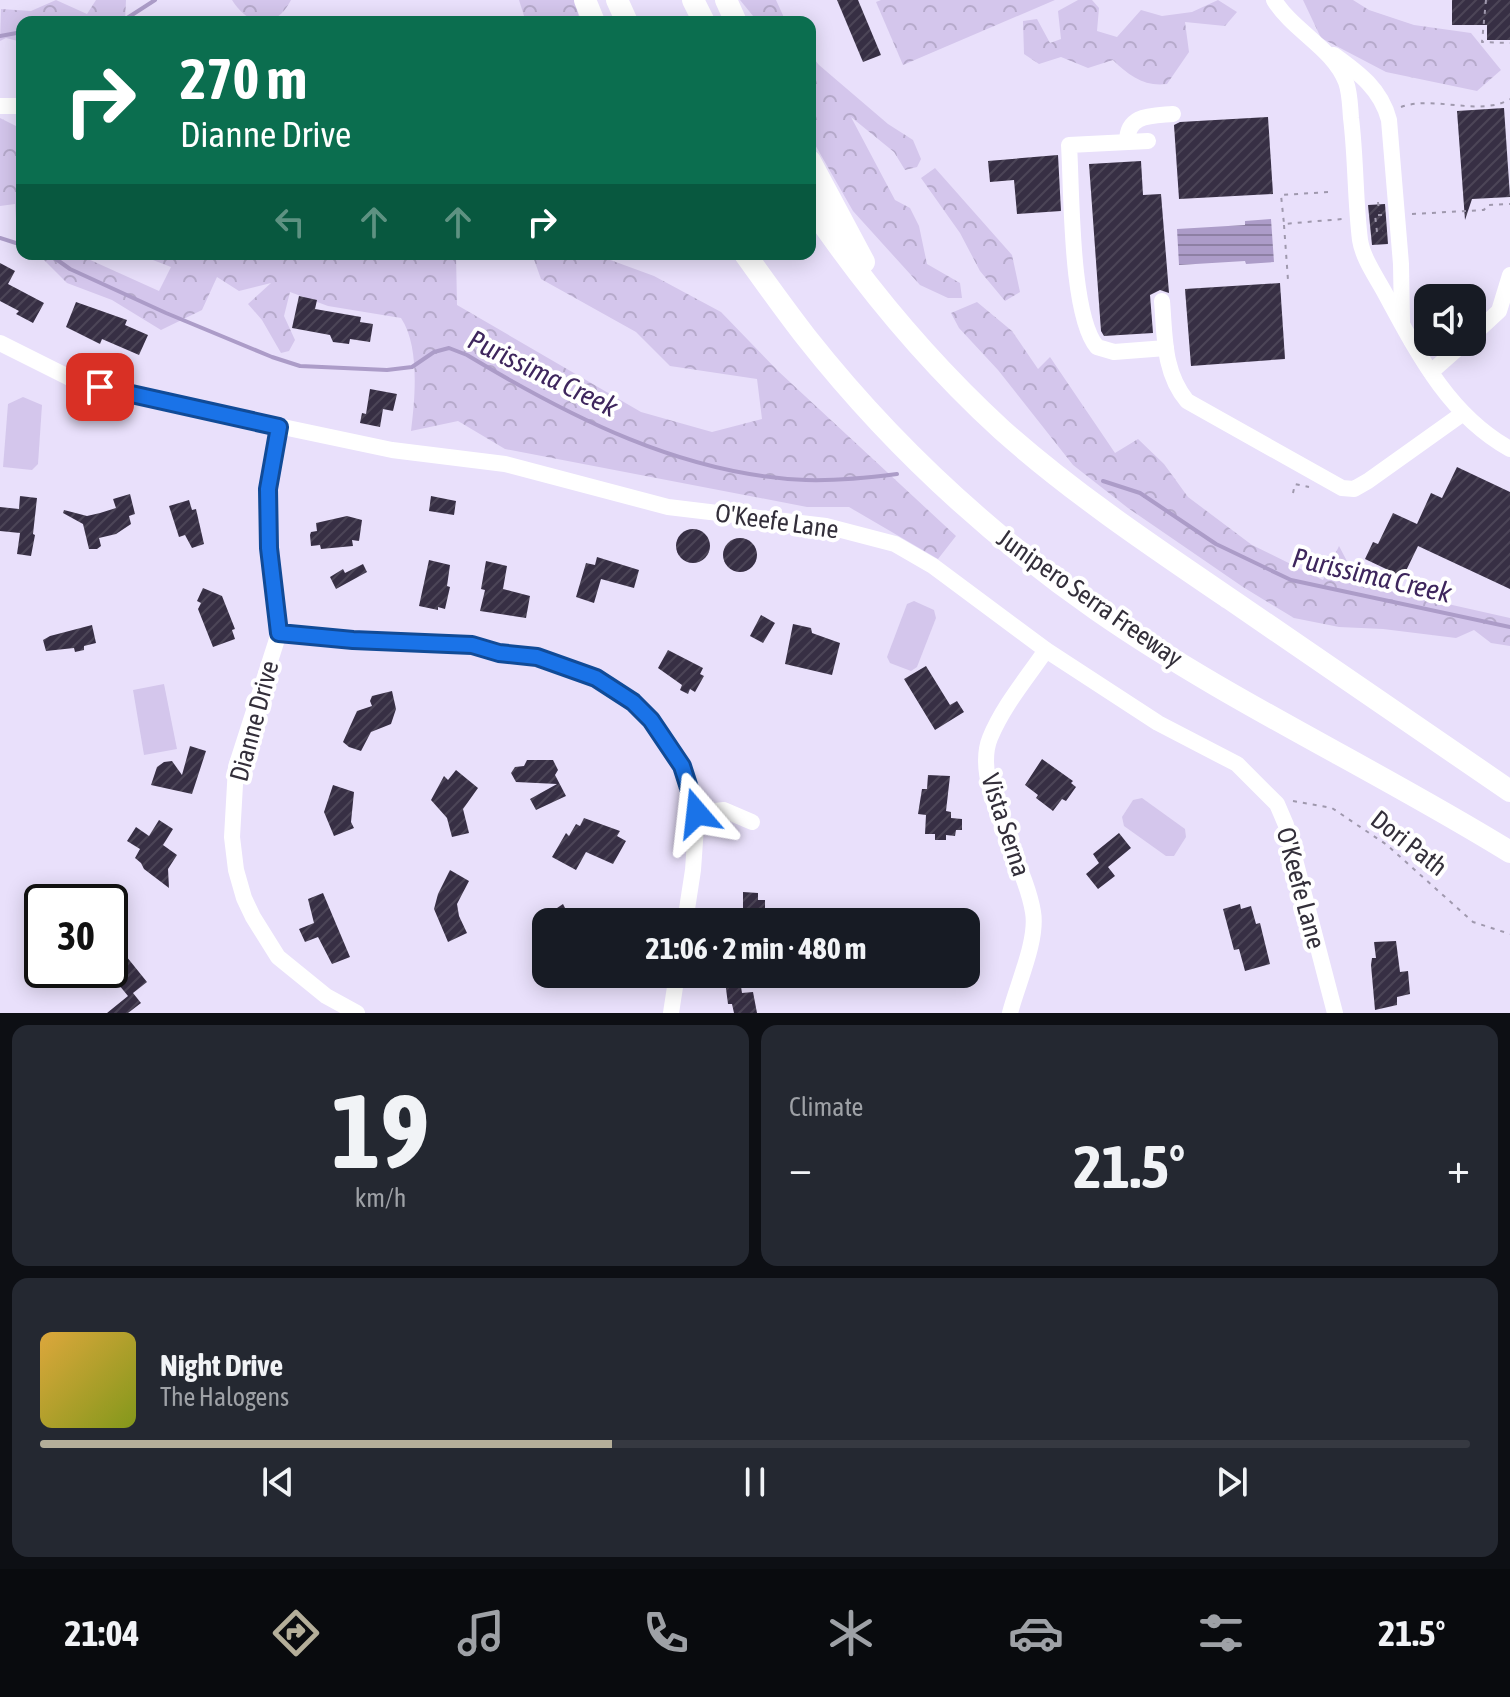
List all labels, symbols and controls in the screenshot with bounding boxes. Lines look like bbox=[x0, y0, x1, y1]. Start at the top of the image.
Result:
text: 270 m bbox=[180, 47, 307, 111]
icon: right bbox=[48, 48, 152, 152]
text: Dianne Drive bbox=[180, 113, 351, 155]
icon: left bbox=[268, 200, 312, 244]
icon: ahead bbox=[352, 200, 396, 244]
icon: ahead bbox=[436, 200, 480, 244]
icon: right bbox=[520, 200, 564, 244]
map controls bbox=[1414, 284, 1486, 356]
button: sound bbox=[1414, 284, 1486, 356]
water label: Purissima Creek bbox=[463, 323, 624, 423]
pin bbox=[66, 353, 134, 421]
icon: arrive bbox=[78, 365, 122, 409]
street label: O'Keefe Lane bbox=[713, 497, 841, 545]
street label: Junipero Serra Freeway bbox=[992, 523, 1189, 673]
water label: Purissima Creek bbox=[1289, 541, 1455, 609]
street label: Dianne Drive bbox=[224, 657, 284, 785]
street label: Vista Serna bbox=[975, 770, 1037, 880]
position arrow bbox=[655, 771, 739, 855]
street label: Dori Path bbox=[1365, 804, 1453, 882]
street label: O'Keefe Lane bbox=[1270, 824, 1332, 952]
speed limit sign: 30 bbox=[24, 884, 128, 988]
text: 21:06 · 2 min · 480 m bbox=[646, 931, 866, 965]
text: 19 bbox=[332, 1071, 429, 1190]
text: Climate bbox=[789, 1092, 863, 1122]
text: 21.5° bbox=[1074, 1132, 1185, 1201]
text: − bbox=[789, 1142, 812, 1192]
text: + bbox=[1447, 1142, 1470, 1192]
text: km/h bbox=[355, 1183, 406, 1213]
text: Night Drive bbox=[160, 1348, 283, 1382]
text: The Halogens bbox=[160, 1382, 289, 1412]
icon: previous bbox=[256, 1460, 300, 1504]
icon: pause bbox=[733, 1460, 777, 1504]
icon: next bbox=[1210, 1460, 1254, 1504]
icon: directions bbox=[268, 1605, 324, 1661]
icon: music bbox=[453, 1605, 509, 1661]
icon: phone bbox=[638, 1605, 694, 1661]
icon: climate bbox=[823, 1605, 879, 1661]
icon: car bbox=[1008, 1605, 1064, 1661]
icon: filters bbox=[1193, 1605, 1249, 1661]
text: 21:04 bbox=[65, 1612, 139, 1654]
text: 21.5° bbox=[1378, 1612, 1445, 1654]

